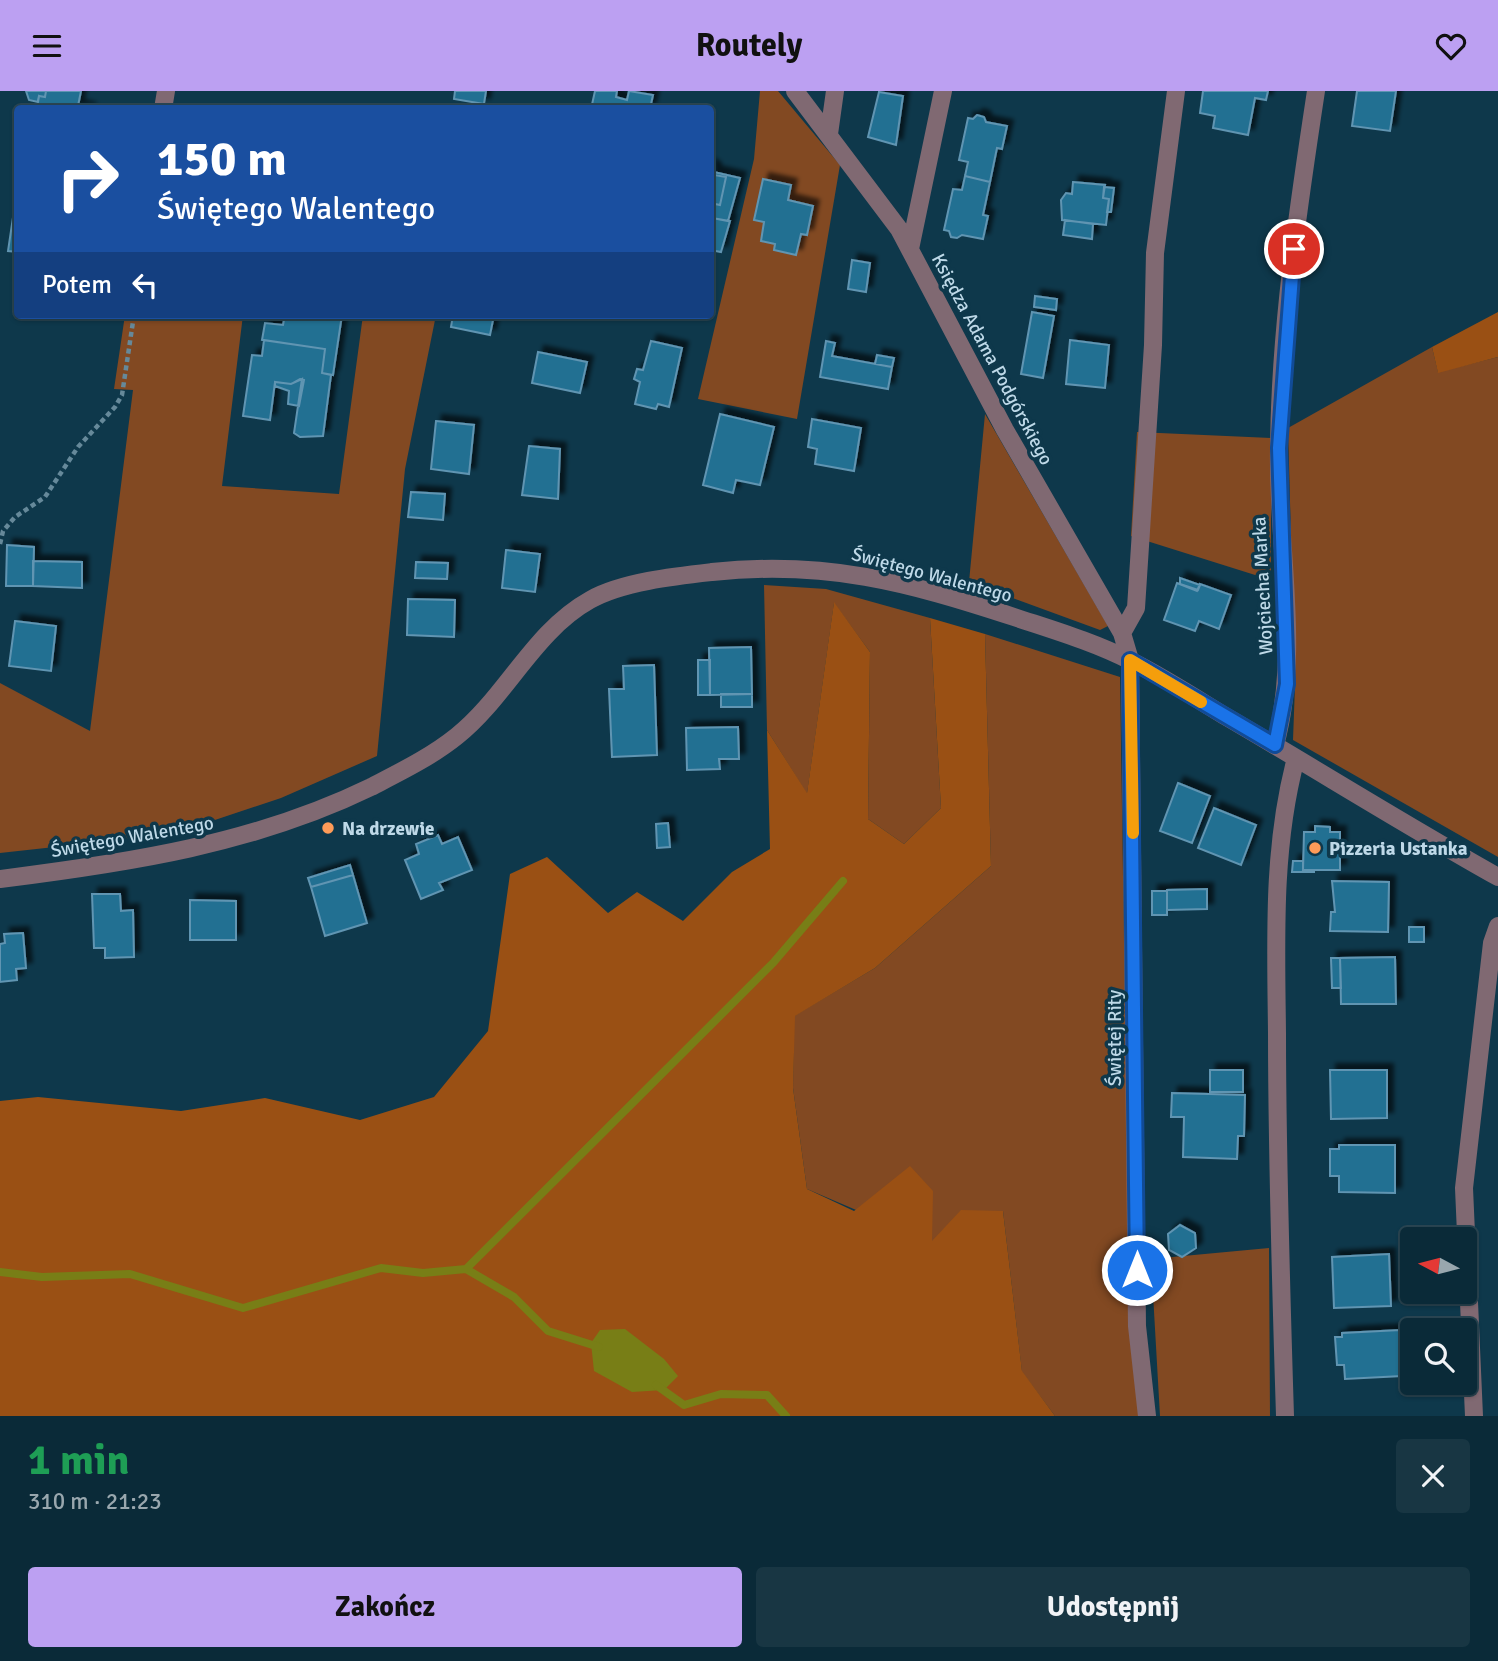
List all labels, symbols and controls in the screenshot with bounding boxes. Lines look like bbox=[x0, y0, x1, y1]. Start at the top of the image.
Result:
text: Routely bbox=[696, 26, 802, 65]
icon: menu bbox=[28, 27, 66, 65]
icon: heart bbox=[1432, 27, 1470, 65]
text: 150 m bbox=[157, 129, 287, 189]
icon: right bbox=[42, 133, 133, 224]
text: Świętego Walentego bbox=[157, 189, 435, 228]
pin bbox=[1264, 219, 1324, 279]
icon: arrive bbox=[1275, 230, 1313, 268]
street label: Księdza Adama Podgórskiego bbox=[926, 250, 1058, 470]
icon: left bbox=[126, 266, 164, 304]
text: Potem bbox=[42, 269, 112, 301]
street label: Wojciecha Marka bbox=[1247, 516, 1279, 656]
street label: Świętego Walentego bbox=[849, 542, 1015, 608]
street label: Świętego Walentego bbox=[49, 811, 216, 863]
place label: Na drzewie bbox=[342, 817, 435, 841]
marker: Na drzewie bbox=[320, 820, 336, 836]
place label: Pizzeria Ustanka bbox=[1329, 837, 1468, 861]
marker: Pizzeria Ustanka bbox=[1307, 840, 1323, 856]
street label: Świętej Rity bbox=[1103, 990, 1127, 1086]
north arrow bbox=[1400, 1227, 1477, 1304]
map controls bbox=[1400, 1227, 1477, 1395]
position arrow bbox=[1100, 1233, 1174, 1307]
button: search bbox=[1400, 1318, 1477, 1395]
text: 1 min bbox=[28, 1435, 129, 1486]
button: close bbox=[1396, 1439, 1470, 1513]
text: 310 m · 21:23 bbox=[28, 1487, 162, 1516]
button: Zakończ bbox=[28, 1567, 742, 1647]
button: Udostępnij bbox=[756, 1567, 1470, 1647]

